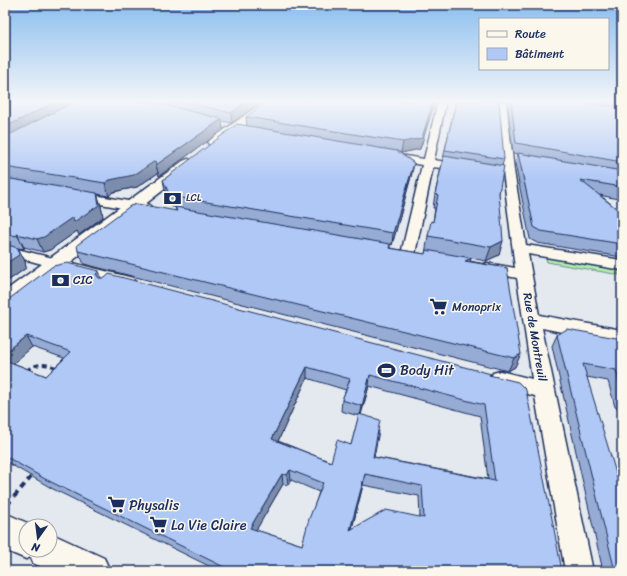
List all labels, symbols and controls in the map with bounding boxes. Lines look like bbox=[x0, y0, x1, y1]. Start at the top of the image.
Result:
legend bbox=[479, 18, 609, 70]
text: Route bbox=[515, 23, 546, 45]
text: Bâtiment bbox=[515, 43, 564, 65]
bank icon: LCL bbox=[163, 188, 183, 208]
place label: LCL bbox=[186, 189, 202, 207]
place label: CIC bbox=[73, 269, 93, 291]
bank icon: CIC bbox=[50, 270, 70, 290]
street label: Rue de Montreuil bbox=[516, 291, 554, 384]
place label: Monoprix bbox=[452, 296, 502, 318]
supermarket icon: Monoprix bbox=[429, 297, 449, 317]
place label: Body Hit bbox=[400, 358, 455, 383]
sports icon: Body Hit bbox=[377, 360, 397, 380]
place label: Physalis bbox=[129, 493, 180, 518]
supermarket icon: Physalis bbox=[106, 495, 126, 515]
place label: La Vie Claire bbox=[171, 513, 247, 538]
supermarket icon: La Vie Claire bbox=[148, 515, 168, 535]
north arrow bbox=[18, 518, 58, 558]
text: N bbox=[29, 537, 43, 558]

